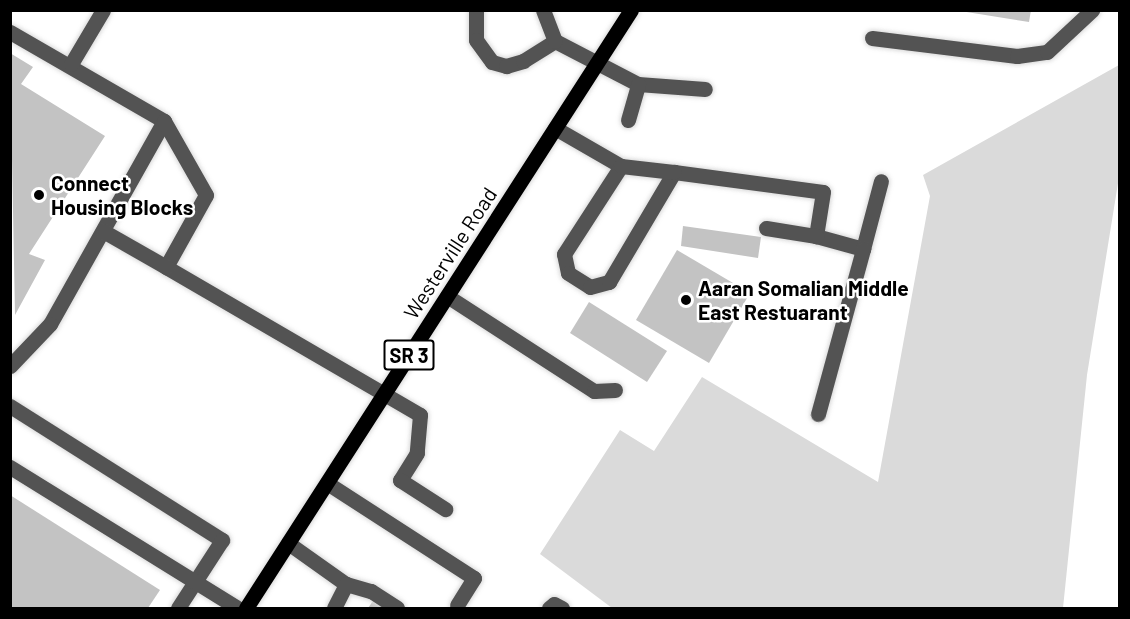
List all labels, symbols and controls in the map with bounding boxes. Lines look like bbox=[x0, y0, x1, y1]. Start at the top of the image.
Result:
place label: Connect Housing Blocks bbox=[51, 170, 193, 220]
street label: Westerville Road bbox=[398, 182, 502, 324]
marker: Connect Housing Blocks bbox=[32, 188, 46, 202]
place label: Aaran Somalian Middle East Restuarant bbox=[698, 275, 909, 325]
marker: Aaran Somalian Middle East Restuarant bbox=[679, 293, 693, 307]
road number: SR 3 bbox=[384, 338, 434, 372]

